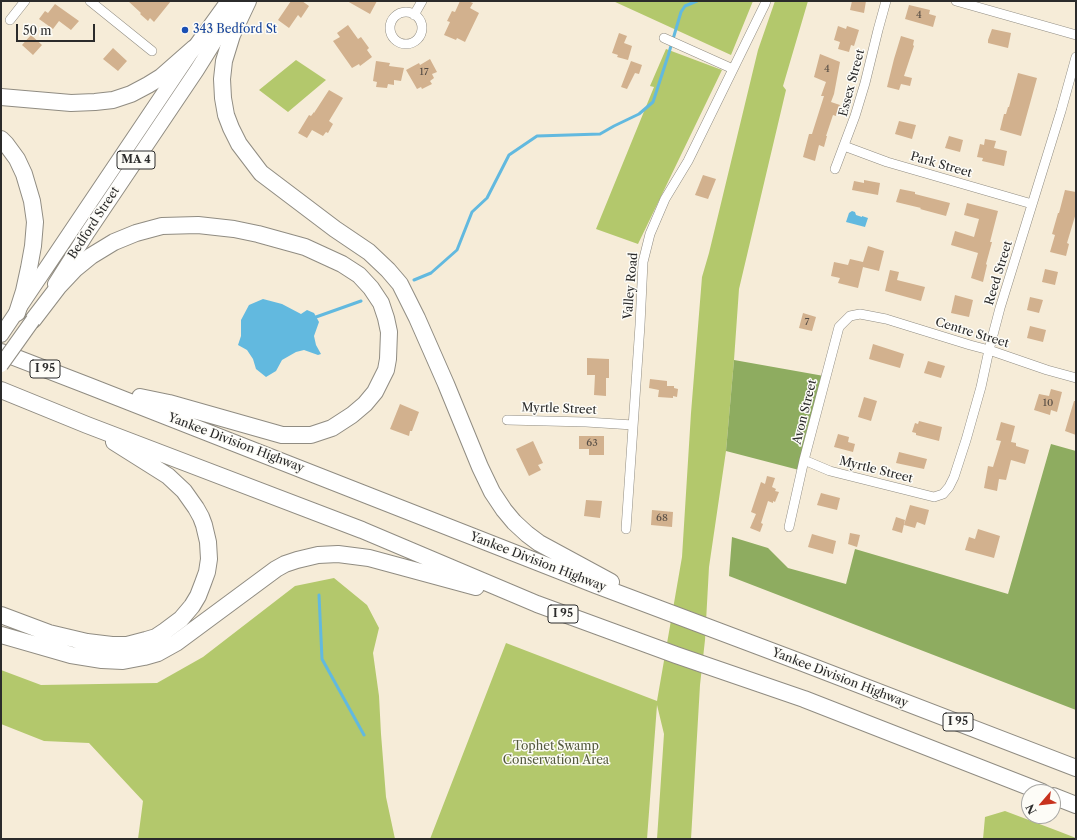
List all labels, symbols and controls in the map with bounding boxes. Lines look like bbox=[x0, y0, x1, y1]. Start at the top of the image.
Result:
house number: 4 bbox=[916, 9, 922, 21]
scale bar bbox=[18, 16, 97, 42]
text: 50 m bbox=[23, 23, 52, 38]
place label: 343 Bedford St bbox=[193, 23, 277, 37]
marker: 343 Bedford St bbox=[180, 25, 190, 35]
street label: Essex Street bbox=[836, 48, 868, 118]
house number: 4 bbox=[824, 63, 830, 75]
house number: 17 bbox=[419, 66, 429, 78]
street label: Park Street bbox=[909, 149, 973, 181]
road number: MA 4 bbox=[117, 151, 155, 169]
street label: Bedford Street bbox=[65, 184, 123, 262]
street label: Reed Street bbox=[982, 239, 1016, 307]
street label: Valley Road bbox=[621, 252, 641, 320]
street label: Centre Street bbox=[933, 315, 1011, 351]
house number: 7 bbox=[805, 316, 809, 328]
road number: I 95 bbox=[30, 360, 60, 378]
street label: Avon Street bbox=[790, 378, 820, 446]
house number: 10 bbox=[1043, 397, 1053, 409]
street label: Myrtle Street bbox=[521, 400, 597, 418]
street label: Yankee Division Highway bbox=[166, 410, 306, 476]
house number: 63 bbox=[586, 437, 598, 449]
street label: Myrtle Street bbox=[838, 454, 914, 486]
house number: 68 bbox=[656, 512, 668, 524]
street label: Yankee Division Highway bbox=[468, 529, 608, 595]
road number: I 95 bbox=[548, 605, 578, 623]
street label: Yankee Division Highway bbox=[770, 645, 910, 711]
road number: I 95 bbox=[943, 713, 973, 731]
park label: Tophet Swamp Conservation Area bbox=[503, 740, 609, 768]
north arrow bbox=[1021, 784, 1061, 824]
text: N bbox=[1023, 802, 1040, 817]

